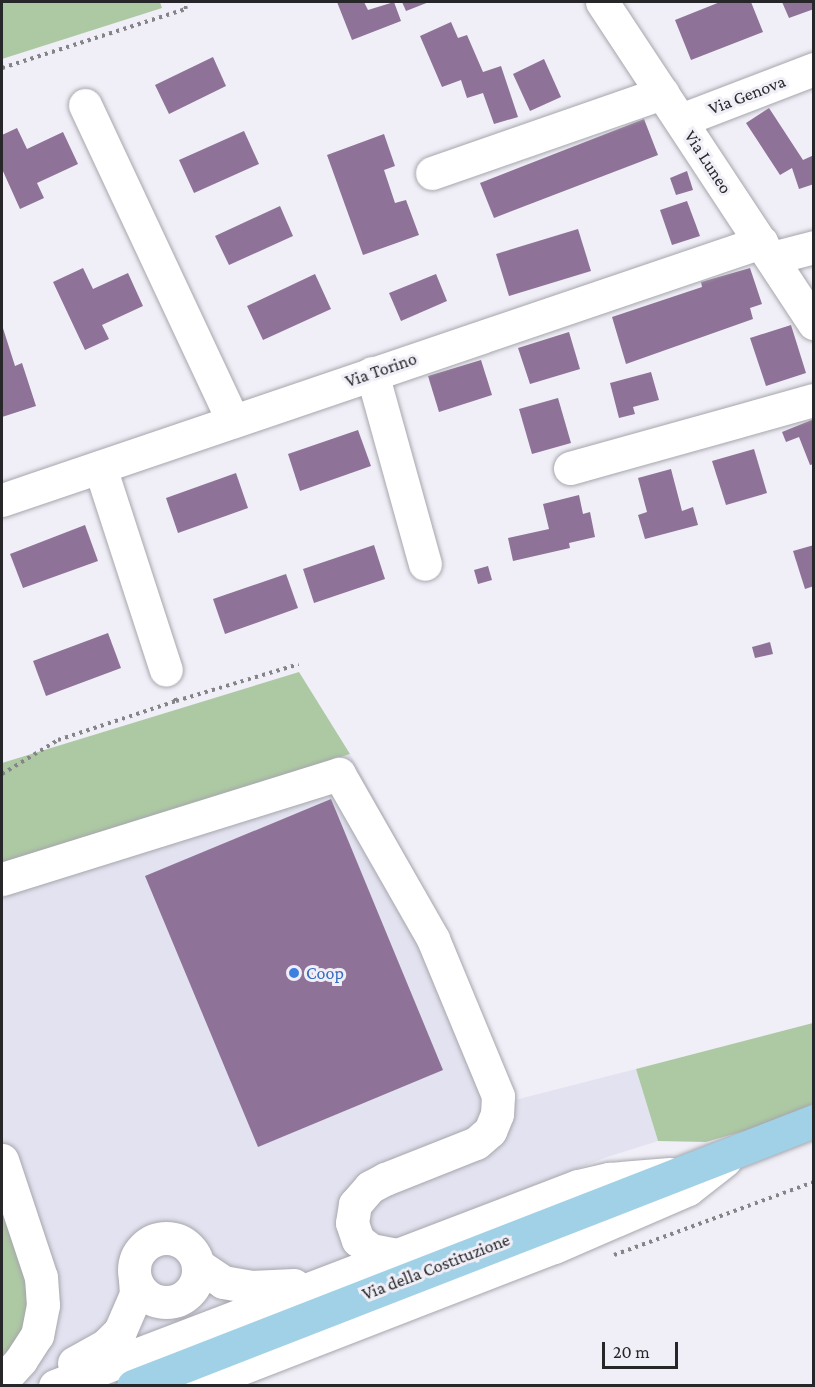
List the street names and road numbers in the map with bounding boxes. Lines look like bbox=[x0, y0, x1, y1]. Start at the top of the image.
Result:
street label: Via Genova bbox=[705, 70, 789, 120]
street label: Via Luneo bbox=[680, 126, 736, 198]
street label: Via Torino bbox=[342, 348, 420, 392]
street label: Via della Costituzione bbox=[359, 1229, 513, 1305]

